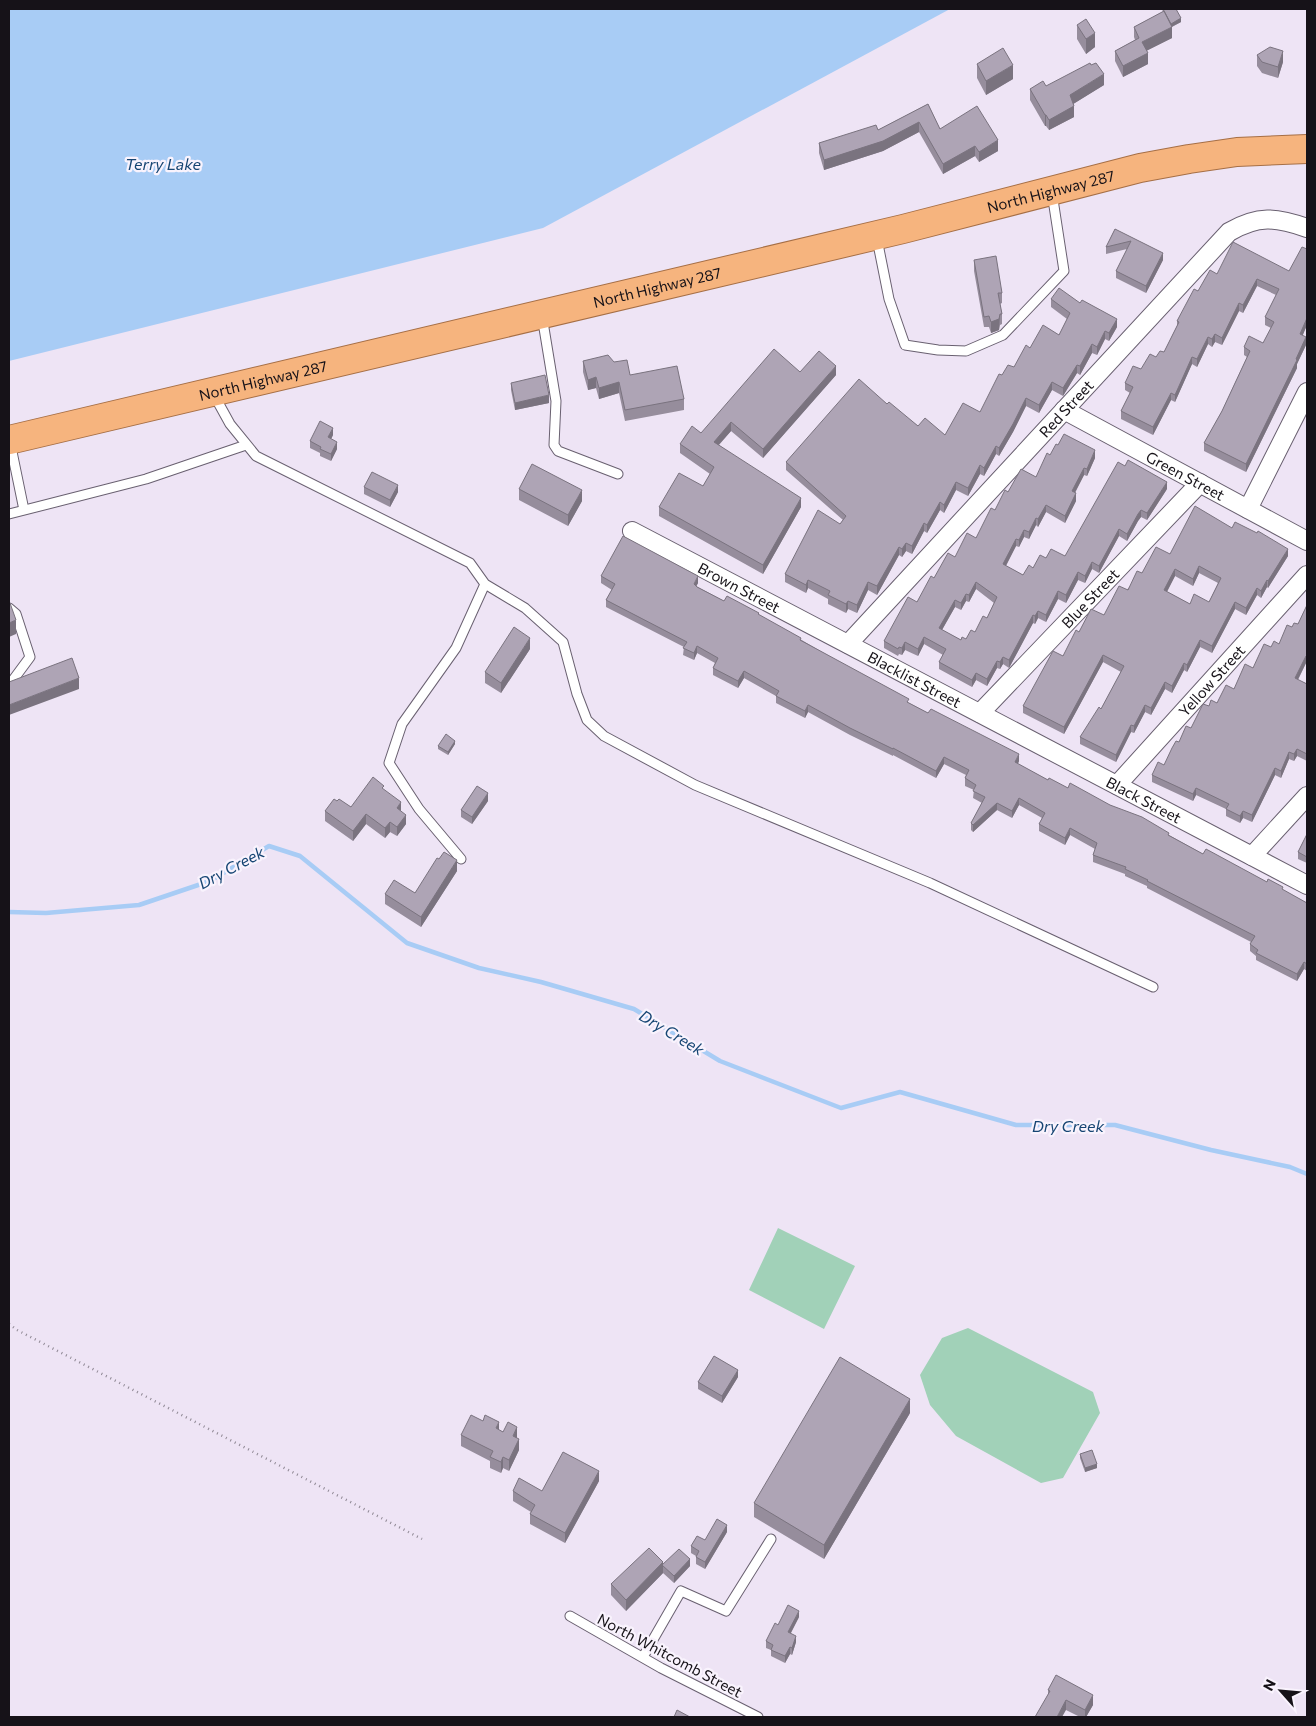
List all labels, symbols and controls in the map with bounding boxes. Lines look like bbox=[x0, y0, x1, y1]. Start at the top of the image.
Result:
water label: Terry Lake bbox=[125, 154, 201, 173]
street label: North Highway 287 bbox=[985, 166, 1116, 216]
street label: North Highway 287 bbox=[591, 263, 723, 311]
street label: North Highway 287 bbox=[197, 356, 329, 404]
street label: Red Street bbox=[1035, 376, 1097, 441]
street label: Green Street bbox=[1143, 447, 1228, 504]
street label: Brown Street bbox=[695, 558, 783, 616]
street label: Blue Street bbox=[1057, 565, 1122, 631]
street label: Yellow Street bbox=[1175, 641, 1248, 720]
street label: Blacklist Street bbox=[865, 647, 964, 711]
street label: Black Street bbox=[1103, 772, 1184, 827]
water label: Dry Creek bbox=[195, 842, 268, 892]
water label: Dry Creek bbox=[636, 1005, 708, 1059]
water label: Dry Creek bbox=[1032, 1116, 1104, 1135]
street label: North Whitcomb Street bbox=[595, 1609, 745, 1701]
north arrow bbox=[1256, 1666, 1306, 1716]
text: N bbox=[1259, 1676, 1279, 1693]

